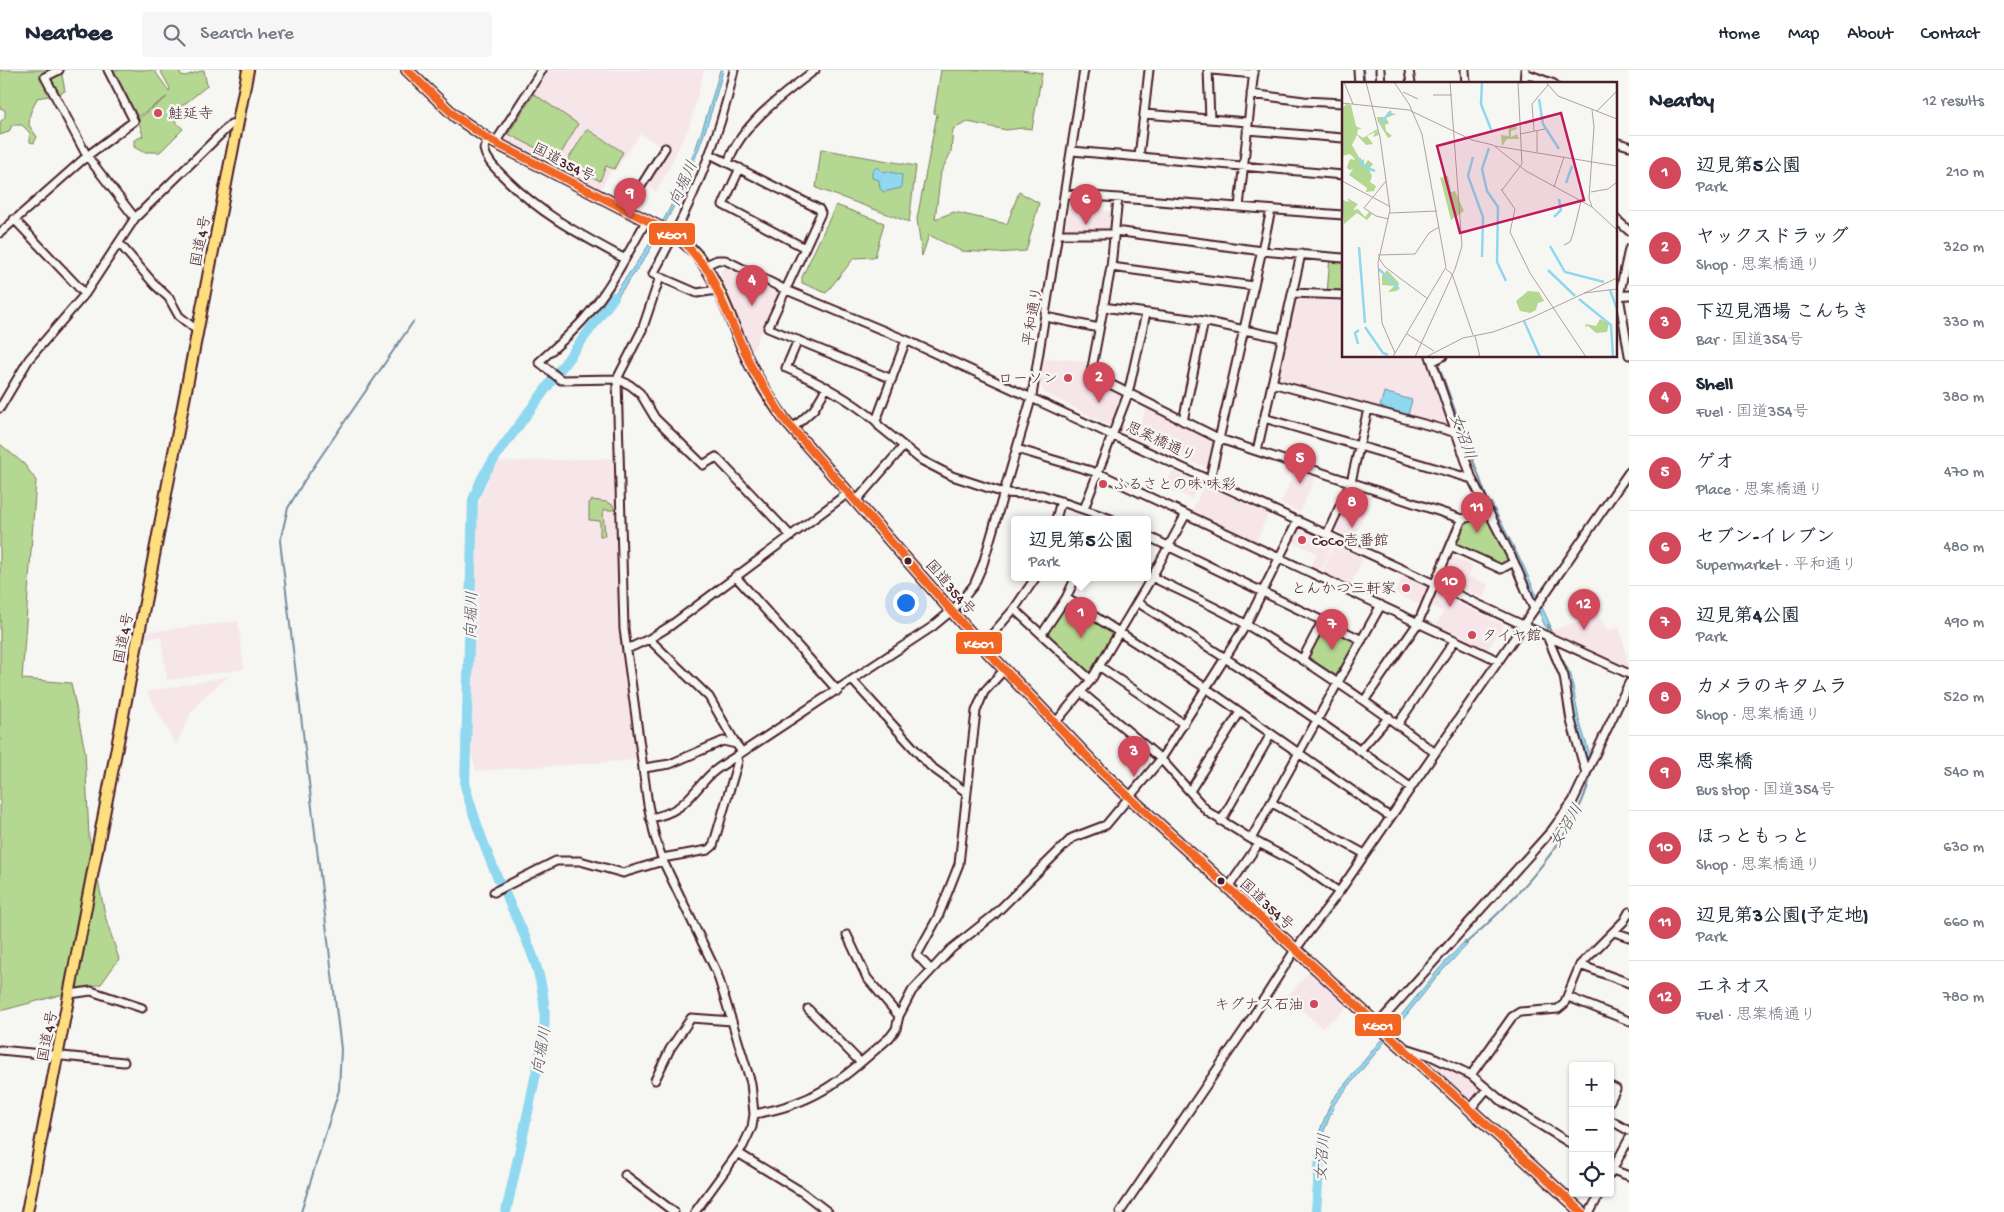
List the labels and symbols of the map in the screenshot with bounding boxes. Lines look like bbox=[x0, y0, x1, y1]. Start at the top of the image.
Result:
inset map bbox=[1342, 82, 1616, 358]
place label: 鮭延寺 bbox=[168, 105, 213, 124]
marker: 鮭延寺 bbox=[152, 107, 164, 119]
street label: 国道354号 bbox=[529, 140, 597, 187]
water label: 向堀川 bbox=[665, 158, 704, 210]
pin: 9 bbox=[614, 178, 646, 219]
pin: 6 bbox=[1070, 184, 1102, 225]
street label: 国道4号 bbox=[188, 214, 216, 269]
line badge: KG01 bbox=[648, 222, 696, 246]
text: KG01 bbox=[656, 228, 687, 245]
pin: 4 bbox=[736, 265, 768, 306]
street label: 平和通り bbox=[1020, 285, 1048, 347]
pin: 2 bbox=[1083, 362, 1115, 403]
place label: ローソン bbox=[998, 371, 1058, 389]
marker: ローソン bbox=[1062, 372, 1074, 384]
water label: 女沼川 bbox=[1444, 411, 1479, 463]
street label: 思案橋通り bbox=[1122, 419, 1198, 467]
pin: 5 bbox=[1284, 443, 1316, 484]
place label: ふるさとの味 味彩 bbox=[1113, 476, 1236, 495]
marker: ふるさとの味 味彩 bbox=[1097, 478, 1109, 490]
pin: 8 bbox=[1336, 487, 1368, 528]
pin: 11 bbox=[1461, 492, 1493, 533]
place label: CoCo壱番館 bbox=[1312, 532, 1389, 551]
marker: CoCo壱番館 bbox=[1296, 534, 1308, 546]
unlabelled marker bbox=[903, 556, 913, 566]
street label: 国道354号 bbox=[920, 557, 979, 620]
pin: 10 bbox=[1434, 566, 1466, 607]
place label: とんかつ三軒家 bbox=[1291, 580, 1396, 599]
marker: とんかつ三軒家 bbox=[1400, 582, 1412, 594]
pin: 12 bbox=[1568, 589, 1600, 630]
your location bbox=[893, 590, 919, 616]
water label: 向堀川 bbox=[461, 591, 484, 639]
pin: 1 bbox=[1065, 597, 1097, 638]
pin: 7 bbox=[1316, 609, 1348, 650]
street label: 国道4号 bbox=[111, 611, 139, 666]
place label: タイヤ館 bbox=[1482, 628, 1541, 646]
marker: タイヤ館 bbox=[1466, 629, 1478, 641]
line badge: KG01 bbox=[955, 631, 1003, 655]
text: KG01 bbox=[963, 637, 994, 654]
pin: 3 bbox=[1118, 736, 1150, 777]
water label: 女沼川 bbox=[1547, 801, 1589, 852]
unlabelled marker bbox=[1216, 876, 1226, 886]
street label: 国道354号 bbox=[1235, 876, 1297, 935]
place label: キグナス石油 bbox=[1215, 996, 1304, 1015]
marker: キグナス石油 bbox=[1308, 998, 1320, 1010]
street label: 国道4号 bbox=[35, 1009, 63, 1064]
line badge: KG01 bbox=[1354, 1013, 1402, 1037]
text: KG01 bbox=[1362, 1019, 1393, 1036]
water label: 向堀川 bbox=[528, 1025, 557, 1076]
water label: 女沼川 bbox=[1312, 1132, 1336, 1182]

